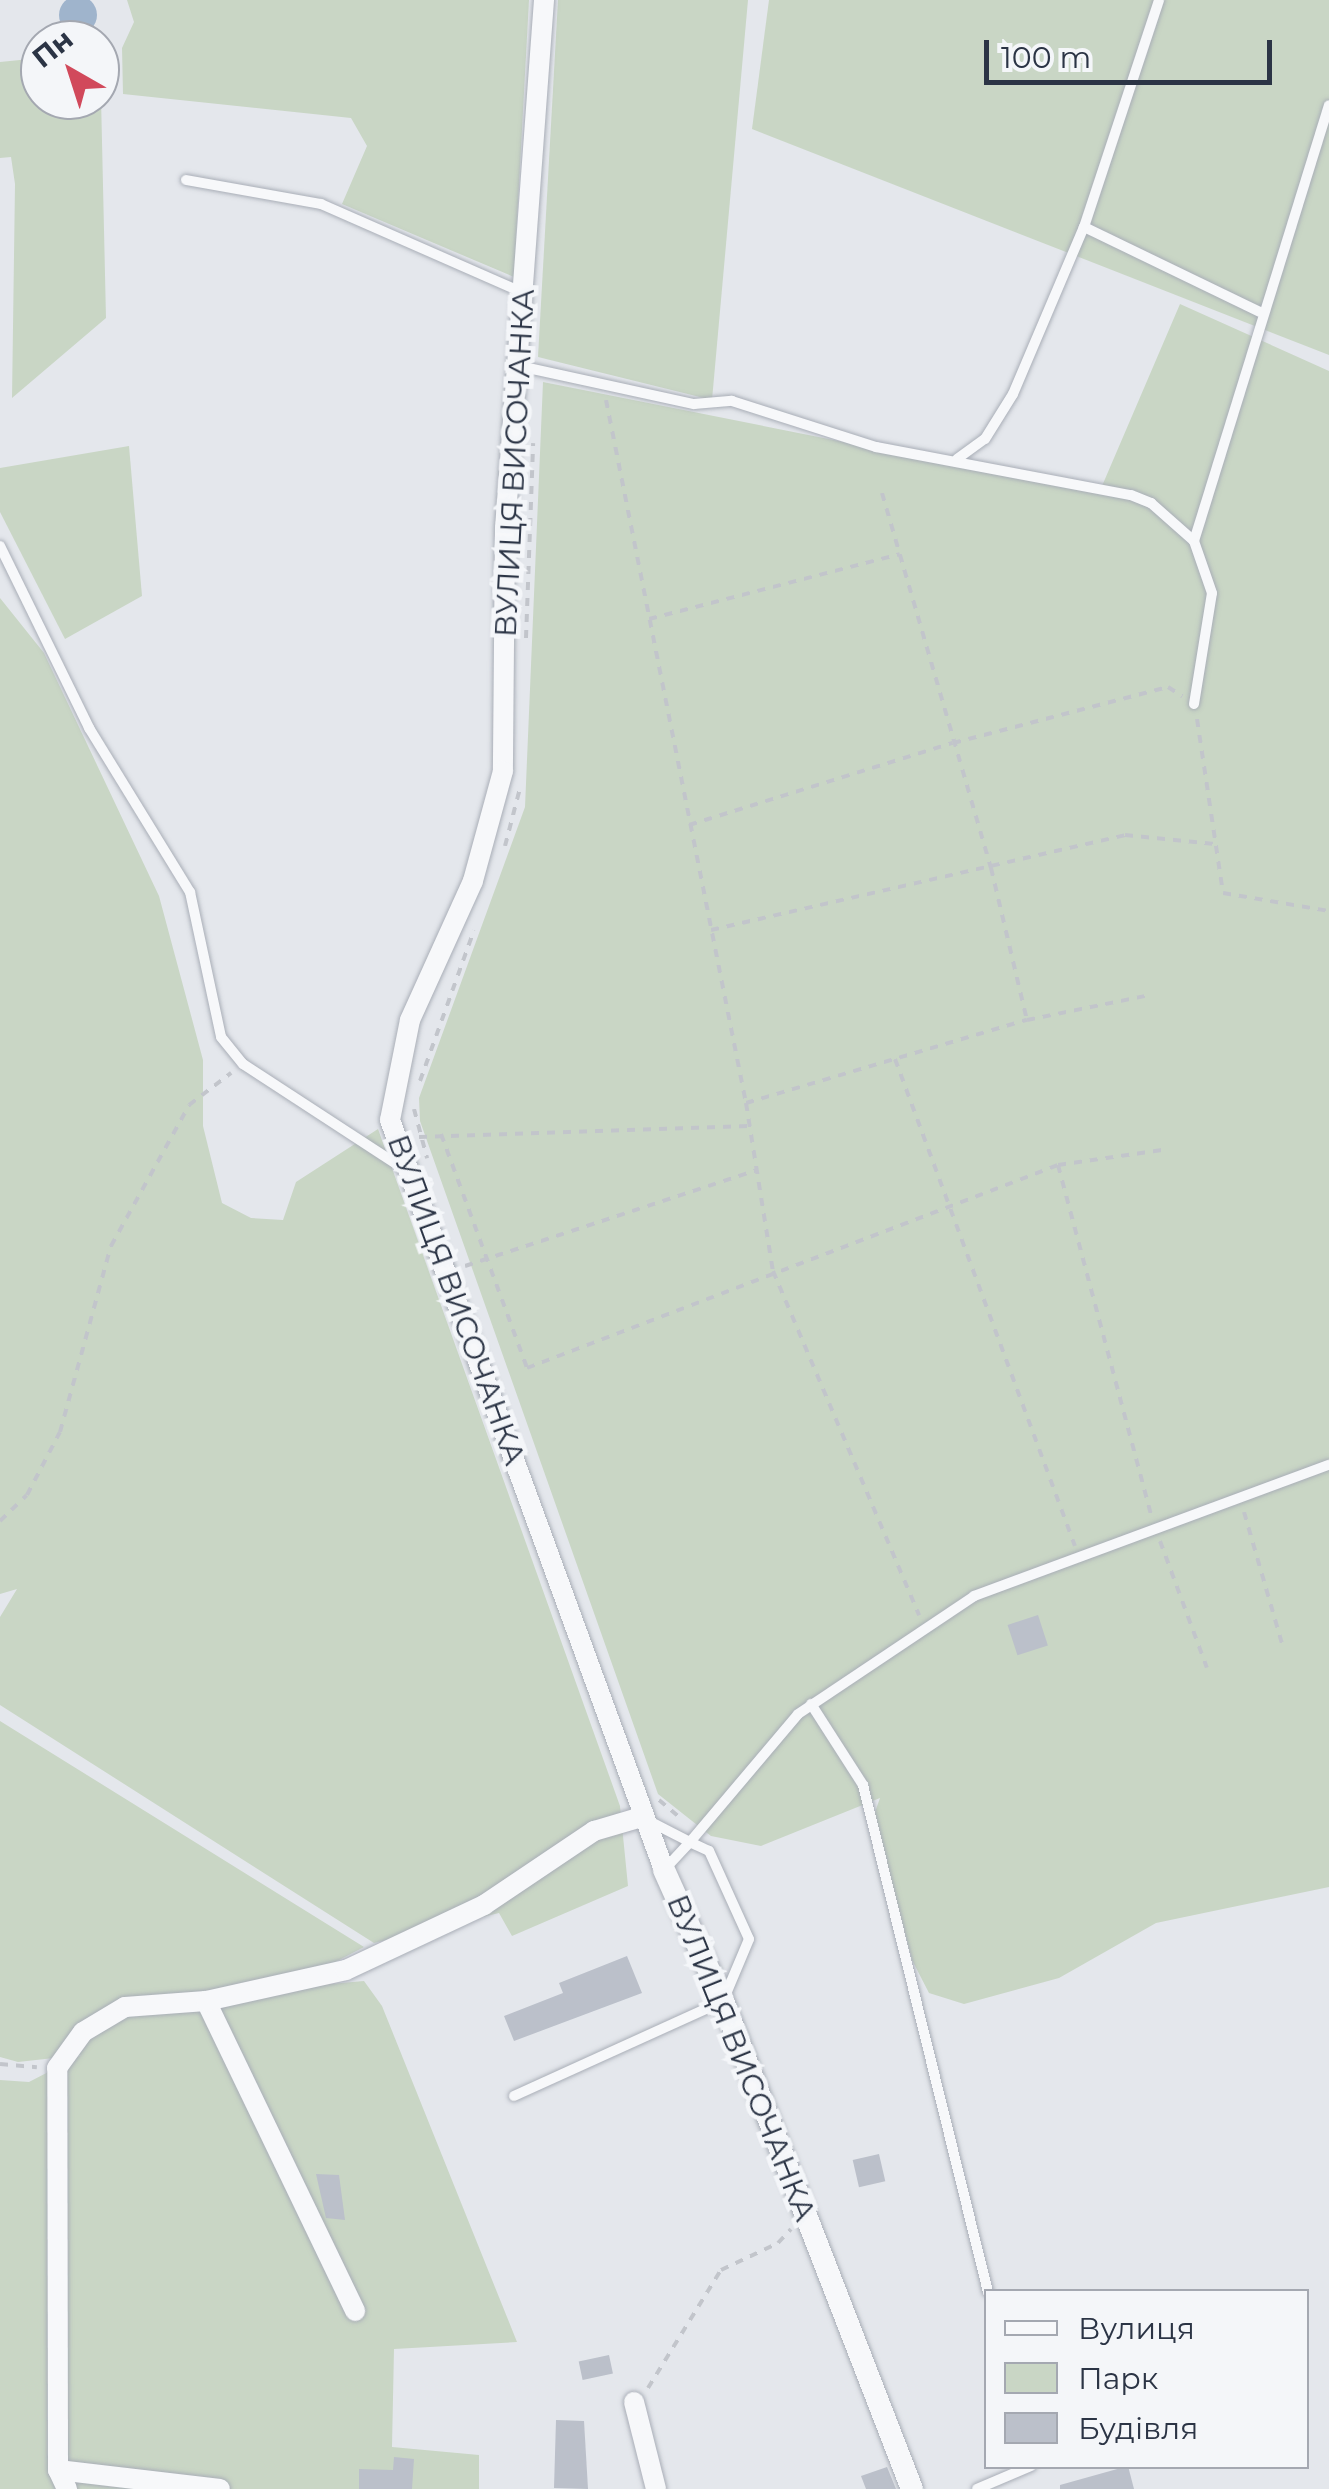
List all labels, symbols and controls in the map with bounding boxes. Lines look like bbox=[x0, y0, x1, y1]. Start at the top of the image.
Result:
north arrow bbox=[20, 20, 120, 120]
scale bar bbox=[989, 20, 1276, 82]
text: Пн bbox=[25, 22, 79, 75]
text: 100 m bbox=[1001, 39, 1091, 76]
street label: ВУЛИЦЯ ВИСОЧАНКА bbox=[488, 288, 542, 638]
street label: ВУЛИЦЯ ВИСОЧАНКА bbox=[379, 1130, 533, 1470]
street label: ВУЛИЦЯ ВИСОЧАНКА bbox=[659, 1890, 823, 2226]
legend bbox=[984, 2289, 1309, 2469]
text: Вулиця bbox=[1078, 2310, 1195, 2347]
text: Парк bbox=[1078, 2360, 1158, 2397]
text: Будівля bbox=[1078, 2410, 1198, 2447]

